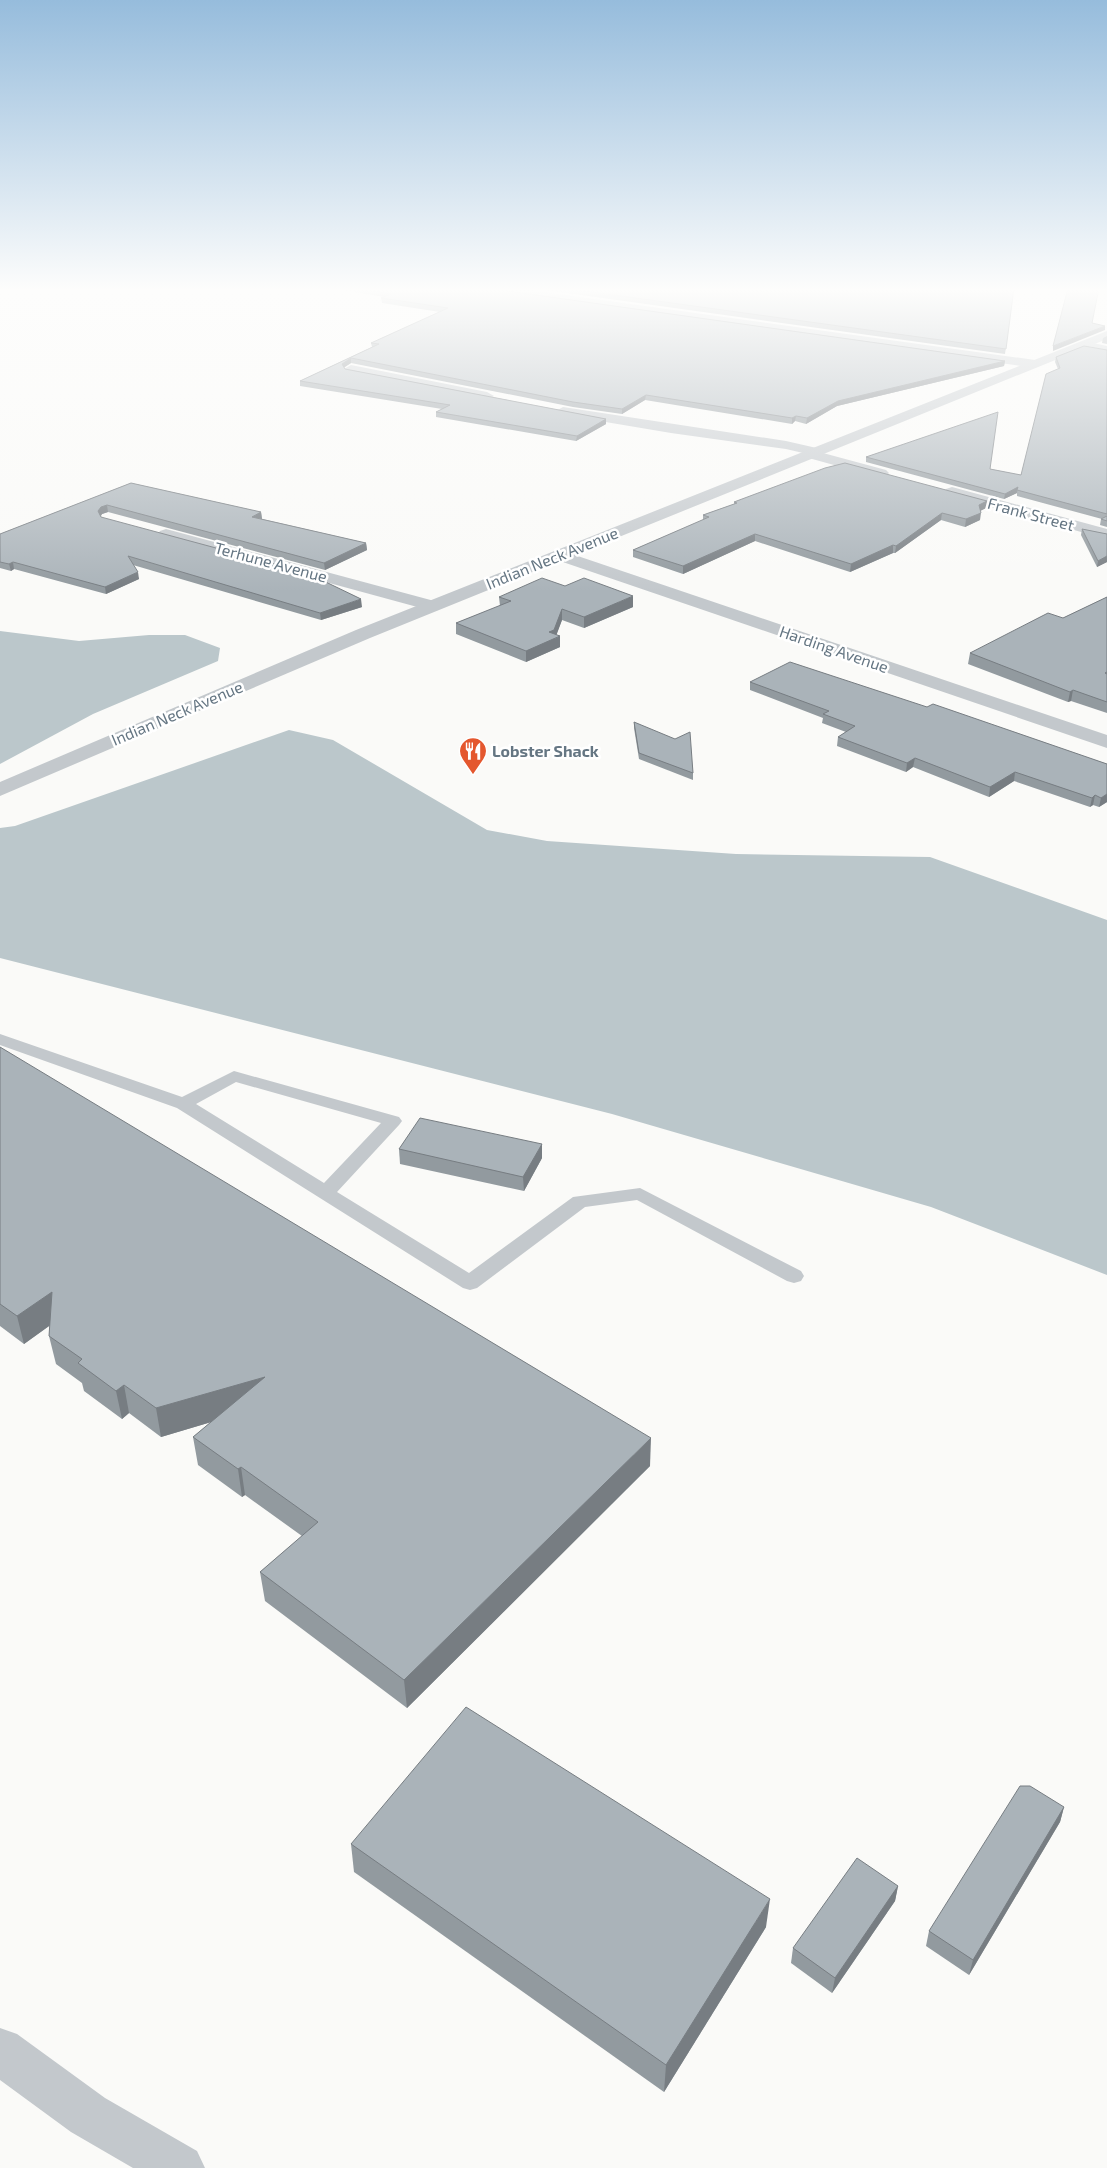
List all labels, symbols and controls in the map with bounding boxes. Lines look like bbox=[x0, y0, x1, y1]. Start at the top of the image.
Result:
street label: Frank Street bbox=[986, 493, 1077, 534]
street label: Indian Neck Avenue bbox=[483, 522, 621, 593]
street label: Terhune Avenue bbox=[213, 537, 329, 586]
street label: Harding Avenue bbox=[777, 621, 891, 676]
street label: Indian Neck Avenue bbox=[108, 676, 245, 749]
restaurant icon: Lobster Shack bbox=[458, 736, 488, 775]
place label: Lobster Shack bbox=[492, 741, 599, 760]

